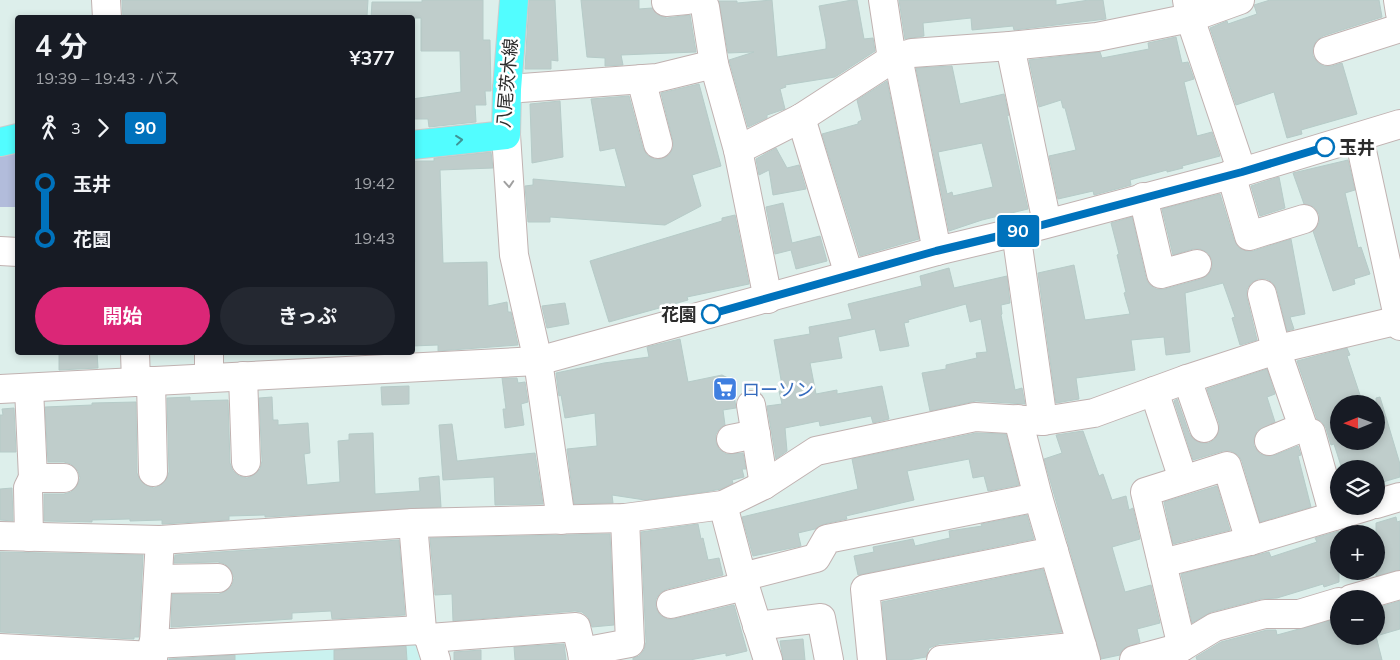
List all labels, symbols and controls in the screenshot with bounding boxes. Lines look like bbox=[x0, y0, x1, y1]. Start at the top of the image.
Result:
text: 4 分 bbox=[35, 28, 87, 63]
street label: 八尾茨木線 bbox=[492, 37, 522, 129]
text: ¥377 bbox=[349, 46, 395, 70]
text: 19:39 – 19:43 · バス bbox=[35, 68, 180, 88]
icon: walk bbox=[35, 114, 63, 142]
icon: forward bbox=[89, 114, 117, 142]
text: 90 bbox=[135, 116, 156, 139]
text: 3 bbox=[71, 118, 81, 138]
one-way arrow bbox=[456, 135, 464, 146]
place label: 玉井 bbox=[1339, 136, 1375, 159]
marker: 玉井 bbox=[1315, 137, 1335, 157]
text: 玉井 bbox=[73, 172, 111, 196]
text: 19:42 bbox=[353, 173, 395, 193]
one-way arrow bbox=[504, 180, 515, 188]
line badge: 90 bbox=[996, 215, 1040, 247]
text: 90 bbox=[1007, 219, 1029, 242]
text: 花園 bbox=[73, 227, 111, 251]
text: 19:43 bbox=[353, 228, 395, 248]
button: 開始 bbox=[35, 287, 210, 345]
button: きっぷ bbox=[220, 287, 395, 345]
place label: 花園 bbox=[661, 303, 697, 326]
marker: 花園 bbox=[701, 304, 721, 324]
supermarket icon: ローソン bbox=[712, 376, 738, 402]
place label: ローソン bbox=[742, 378, 814, 401]
north arrow bbox=[1330, 395, 1385, 450]
map controls bbox=[1330, 395, 1385, 645]
button: layers bbox=[1330, 460, 1385, 515]
button: + bbox=[1330, 525, 1385, 580]
button: − bbox=[1330, 590, 1385, 645]

